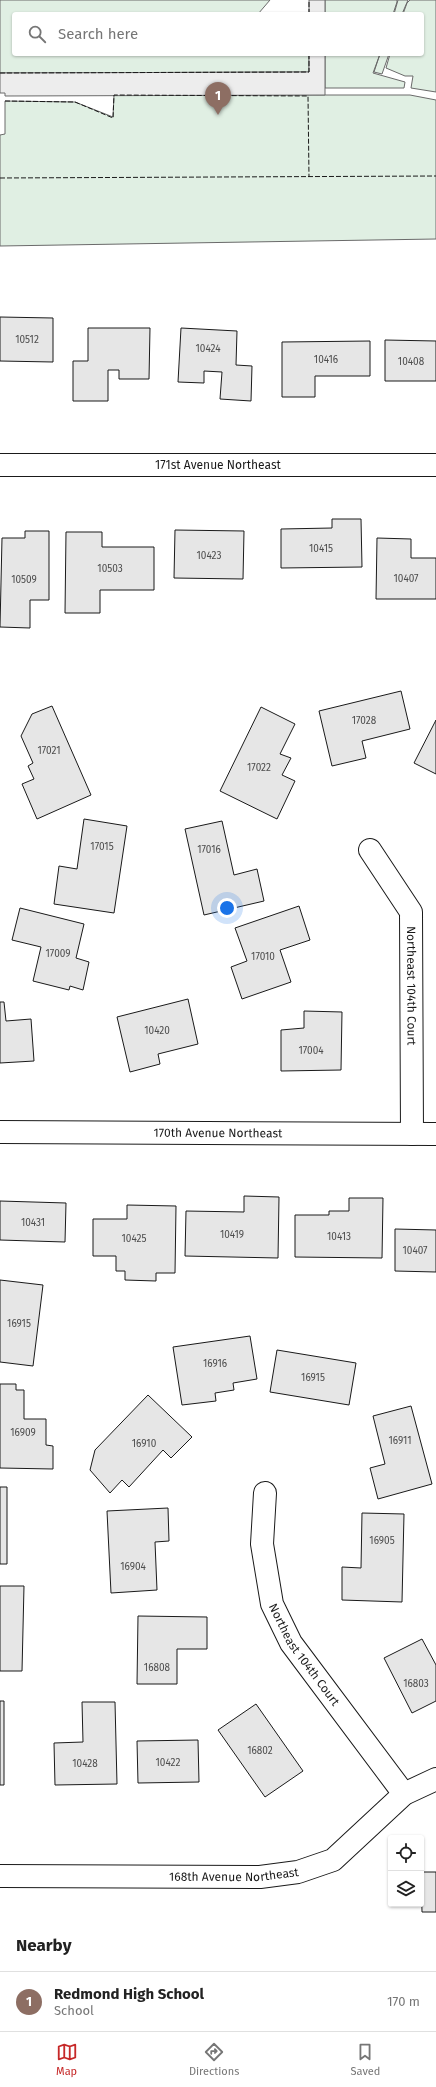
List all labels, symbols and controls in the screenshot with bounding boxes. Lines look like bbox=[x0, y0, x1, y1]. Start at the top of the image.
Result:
search box bbox=[12, 12, 424, 56]
icon: search bbox=[26, 23, 48, 45]
text: Search here bbox=[58, 25, 138, 43]
pin: 1 bbox=[205, 82, 231, 115]
house number: 10512 bbox=[15, 334, 39, 346]
house number: 10424 bbox=[195, 343, 221, 355]
house number: 10416 bbox=[314, 354, 338, 366]
house number: 10408 bbox=[398, 356, 425, 368]
street label: 171st Avenue Northeast bbox=[155, 458, 282, 472]
house number: 10415 bbox=[309, 543, 333, 555]
house number: 10423 bbox=[197, 550, 221, 562]
house number: 10503 bbox=[97, 563, 123, 575]
house number: 10407 bbox=[393, 573, 419, 585]
house number: 10509 bbox=[11, 574, 37, 586]
house number: 17028 bbox=[352, 715, 377, 727]
house number: 17021 bbox=[37, 745, 61, 757]
house number: 17022 bbox=[247, 762, 271, 774]
house number: 17015 bbox=[90, 841, 114, 853]
house number: 17016 bbox=[197, 844, 221, 856]
your location bbox=[217, 898, 237, 918]
street label: Northeast 104th Court bbox=[404, 926, 419, 1046]
house number: 17009 bbox=[46, 948, 70, 960]
house number: 17010 bbox=[251, 951, 275, 963]
house number: 10420 bbox=[144, 1025, 170, 1037]
house number: 17004 bbox=[298, 1045, 324, 1057]
street label: 170th Avenue Northeast bbox=[154, 1126, 283, 1140]
house number: 10431 bbox=[21, 1217, 45, 1229]
house number: 10419 bbox=[220, 1229, 244, 1241]
house number: 10413 bbox=[327, 1231, 351, 1243]
house number: 10425 bbox=[122, 1233, 147, 1245]
house number: 10407 bbox=[402, 1245, 428, 1257]
house number: 16915 bbox=[7, 1318, 31, 1330]
house number: 16916 bbox=[203, 1358, 227, 1370]
house number: 16915 bbox=[301, 1372, 325, 1384]
house number: 16909 bbox=[10, 1427, 36, 1439]
house number: 16911 bbox=[388, 1435, 412, 1447]
house number: 16910 bbox=[132, 1438, 157, 1450]
house number: 16905 bbox=[369, 1535, 395, 1547]
house number: 16904 bbox=[120, 1561, 147, 1573]
street label: Northeast 104th Court bbox=[266, 1601, 343, 1709]
house number: 16808 bbox=[144, 1662, 171, 1674]
house number: 16803 bbox=[403, 1678, 429, 1690]
house number: 16802 bbox=[247, 1745, 273, 1757]
house number: 10422 bbox=[156, 1757, 181, 1769]
house number: 10428 bbox=[72, 1758, 98, 1770]
map controls bbox=[388, 1835, 424, 1907]
button: locate bbox=[388, 1835, 424, 1871]
street label: 168th Avenue Northeast bbox=[169, 1865, 300, 1884]
button: layers bbox=[388, 1871, 424, 1907]
text: Nearby bbox=[16, 1935, 71, 1956]
text: Redmond High School bbox=[54, 1985, 204, 2003]
text: 1 bbox=[26, 1994, 32, 2009]
text: 170 m bbox=[387, 1994, 420, 2009]
text: School bbox=[54, 2003, 94, 2018]
tab: Map bbox=[56, 2041, 78, 2078]
tab: Directions bbox=[189, 2041, 239, 2078]
tab: Saved bbox=[351, 2041, 380, 2078]

